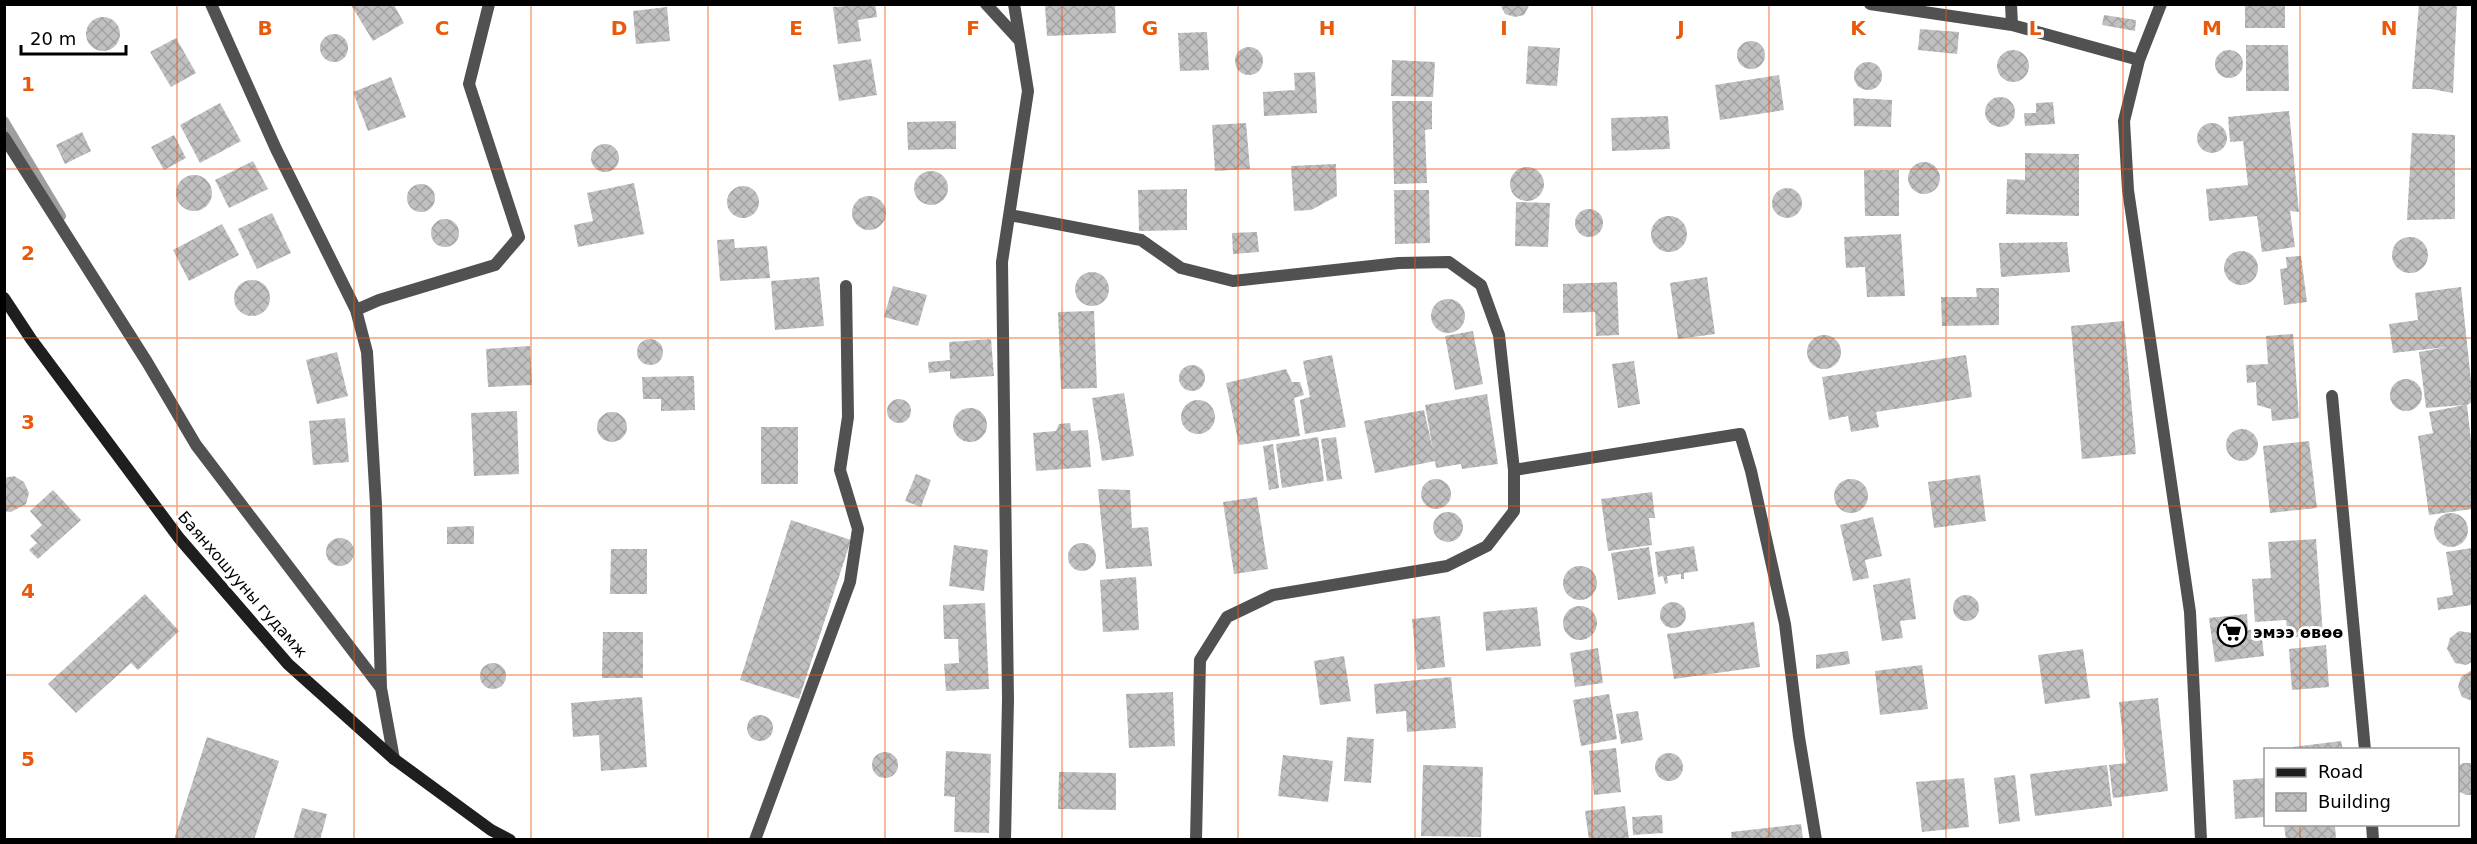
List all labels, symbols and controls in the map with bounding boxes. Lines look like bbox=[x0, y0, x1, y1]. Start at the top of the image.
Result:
text: B bbox=[257, 16, 273, 40]
text: C bbox=[435, 16, 449, 40]
text: D bbox=[611, 16, 627, 40]
text: E bbox=[789, 16, 803, 40]
text: F bbox=[966, 16, 980, 40]
text: G bbox=[1142, 16, 1158, 40]
text: H bbox=[1319, 16, 1335, 40]
text: I bbox=[1500, 16, 1508, 40]
text: J bbox=[1675, 16, 1685, 40]
text: K bbox=[1850, 16, 1867, 40]
text: L bbox=[2029, 16, 2042, 40]
text: M bbox=[2202, 16, 2222, 40]
text: N bbox=[2381, 16, 2397, 40]
scale bar bbox=[21, 18, 126, 56]
text: 20 m bbox=[30, 28, 76, 49]
text: 1 bbox=[21, 72, 35, 96]
text: 2 bbox=[21, 241, 35, 265]
text: 3 bbox=[21, 410, 35, 434]
street label: Баянхошууны гудамж bbox=[174, 507, 311, 661]
text: 4 bbox=[21, 579, 35, 603]
supermarket icon: эмээ өвөө bbox=[2216, 616, 2248, 648]
place label: эмээ өвөө bbox=[2253, 623, 2343, 642]
text: 5 bbox=[21, 747, 35, 771]
legend bbox=[2264, 748, 2459, 826]
text: Road bbox=[2318, 761, 2363, 782]
text: Building bbox=[2318, 791, 2391, 812]

